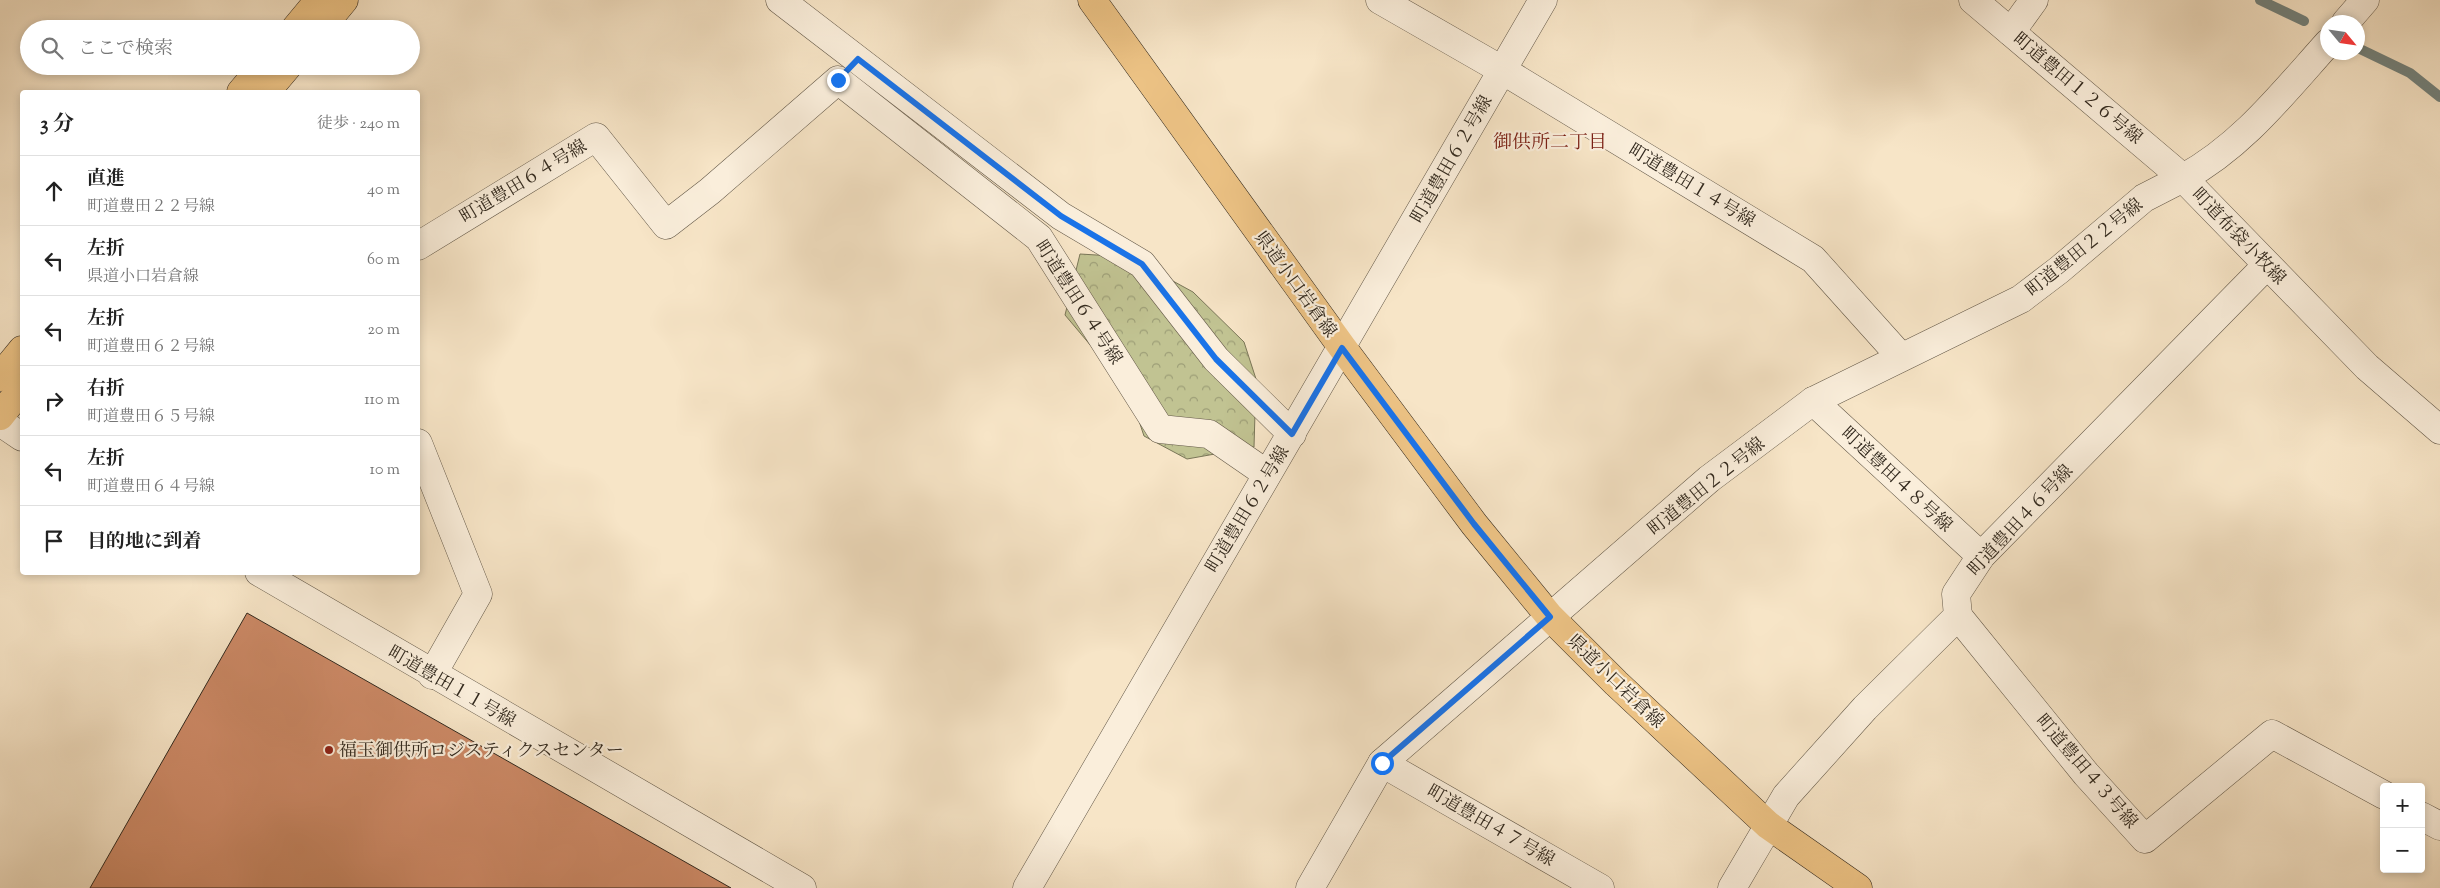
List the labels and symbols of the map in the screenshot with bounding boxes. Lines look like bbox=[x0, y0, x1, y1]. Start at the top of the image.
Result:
north arrow bbox=[2320, 15, 2365, 60]
street label: 町道豊田１２６号線 bbox=[2006, 28, 2147, 152]
route end bbox=[827, 69, 850, 92]
street label: 町道豊田６２号線 bbox=[1405, 91, 1500, 229]
district label: 御供所二丁目 bbox=[1493, 130, 1607, 157]
street label: 町道豊田６４号線 bbox=[456, 134, 592, 231]
street label: 町道豊田１４号線 bbox=[1623, 138, 1759, 235]
street label: 町道布袋小牧線 bbox=[2184, 183, 2291, 292]
street label: 町道豊田２２号線 bbox=[2021, 193, 2149, 304]
street label: 県道小口岩倉線 bbox=[1247, 227, 1342, 344]
street label: 町道豊田６４号線 bbox=[1027, 236, 1127, 371]
street label: 町道豊田４８号線 bbox=[1834, 422, 1957, 539]
street label: 町道豊田２２号線 bbox=[1643, 432, 1771, 543]
street label: 町道豊田６２号線 bbox=[1200, 442, 1297, 578]
street label: 町道豊田４６号線 bbox=[1963, 460, 2080, 583]
street label: 県道小口岩倉線 bbox=[1560, 629, 1669, 736]
street label: 町道豊田１１号線 bbox=[382, 640, 520, 735]
street label: 町道豊田４３号線 bbox=[2028, 709, 2143, 835]
place label: 福玉御供所ロジスティクスセンター bbox=[339, 739, 624, 765]
marker: 福玉御供所ロジスティクスセンター bbox=[323, 744, 335, 756]
route start bbox=[1371, 752, 1394, 775]
street label: 町道豊田４７号線 bbox=[1421, 779, 1559, 874]

